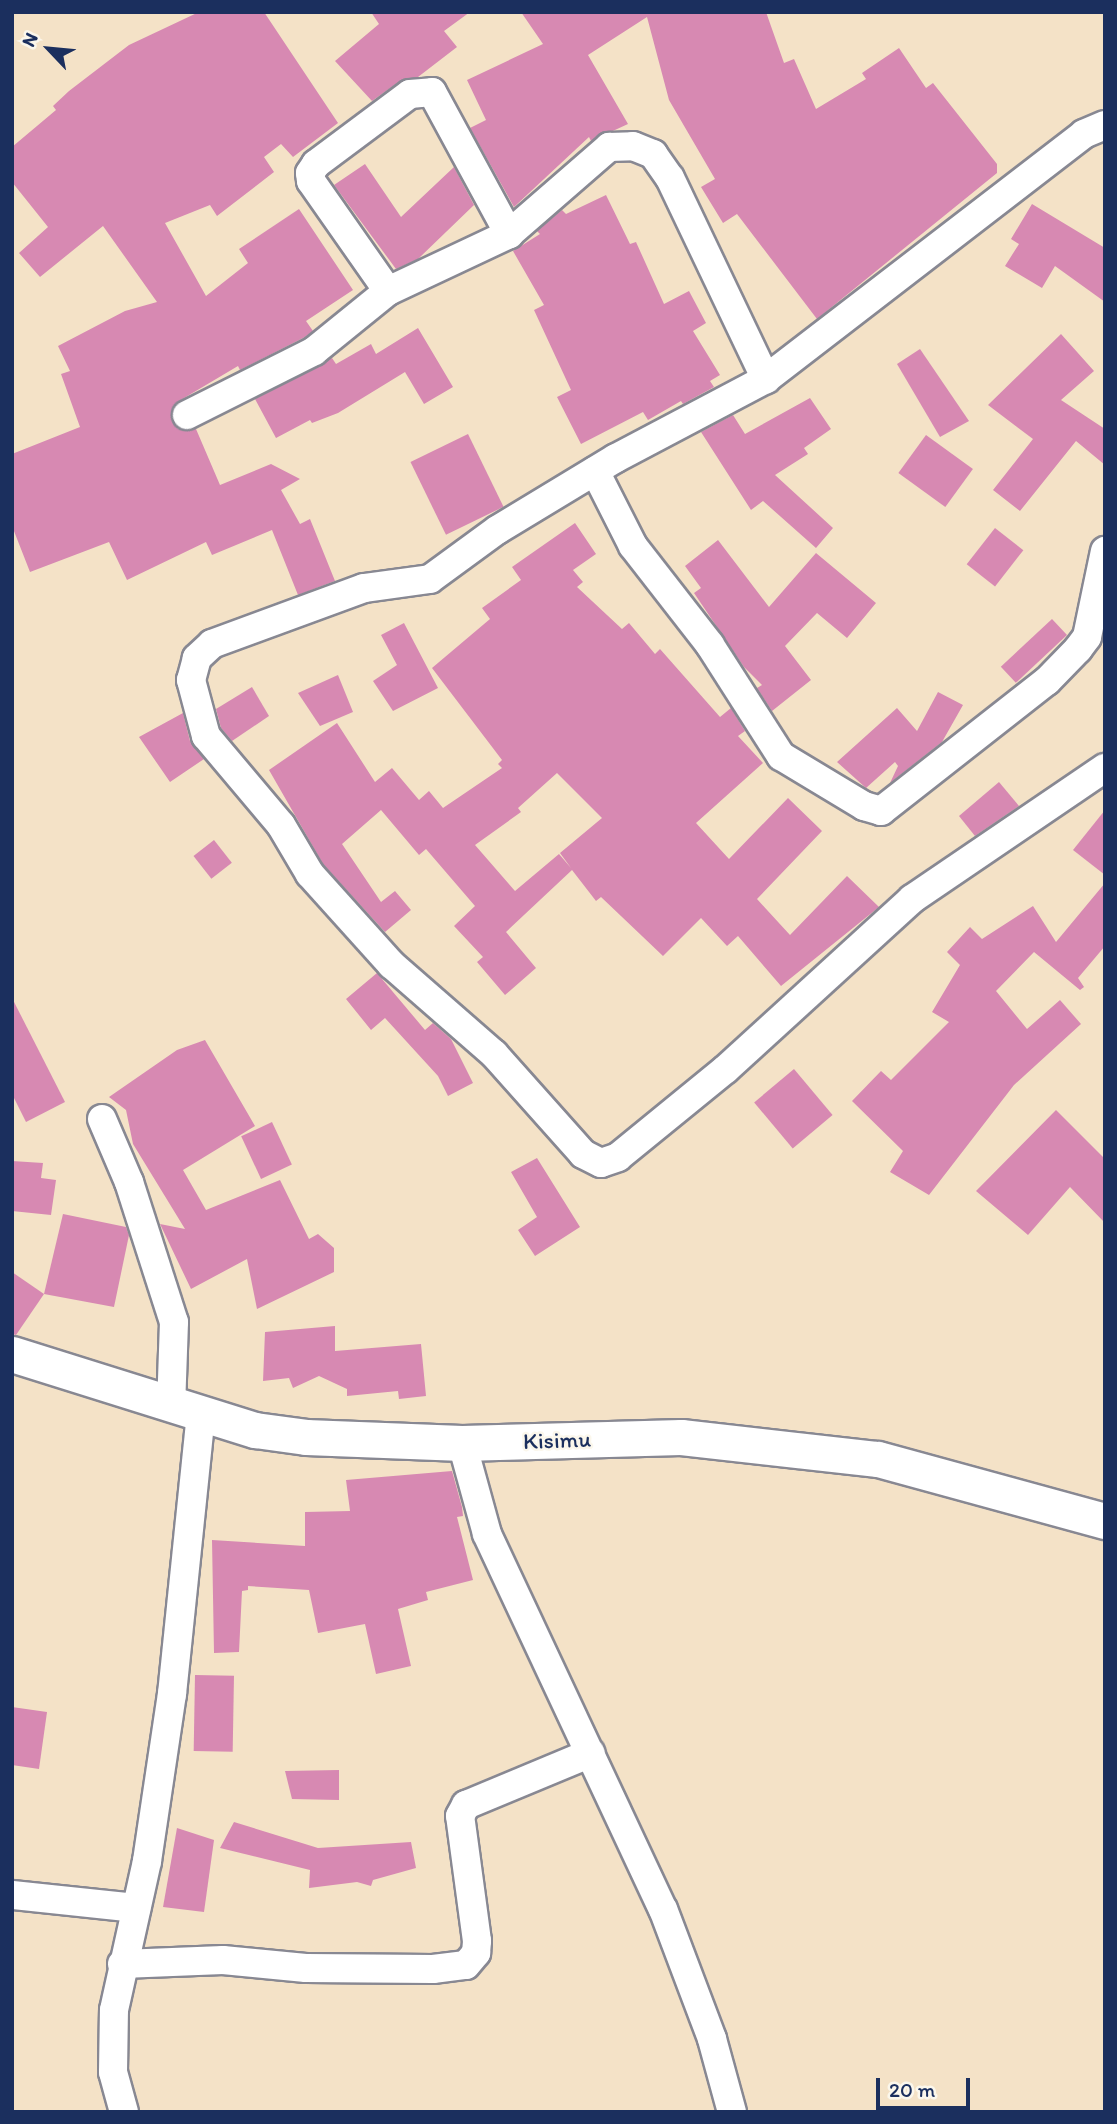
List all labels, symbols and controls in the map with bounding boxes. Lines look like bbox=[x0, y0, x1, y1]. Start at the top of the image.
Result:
north arrow bbox=[14, 14, 84, 84]
text: N bbox=[17, 29, 43, 50]
street label: Kisimu bbox=[523, 1425, 591, 1455]
scale bar bbox=[879, 2064, 974, 2108]
text: 20 m bbox=[889, 2077, 935, 2102]

